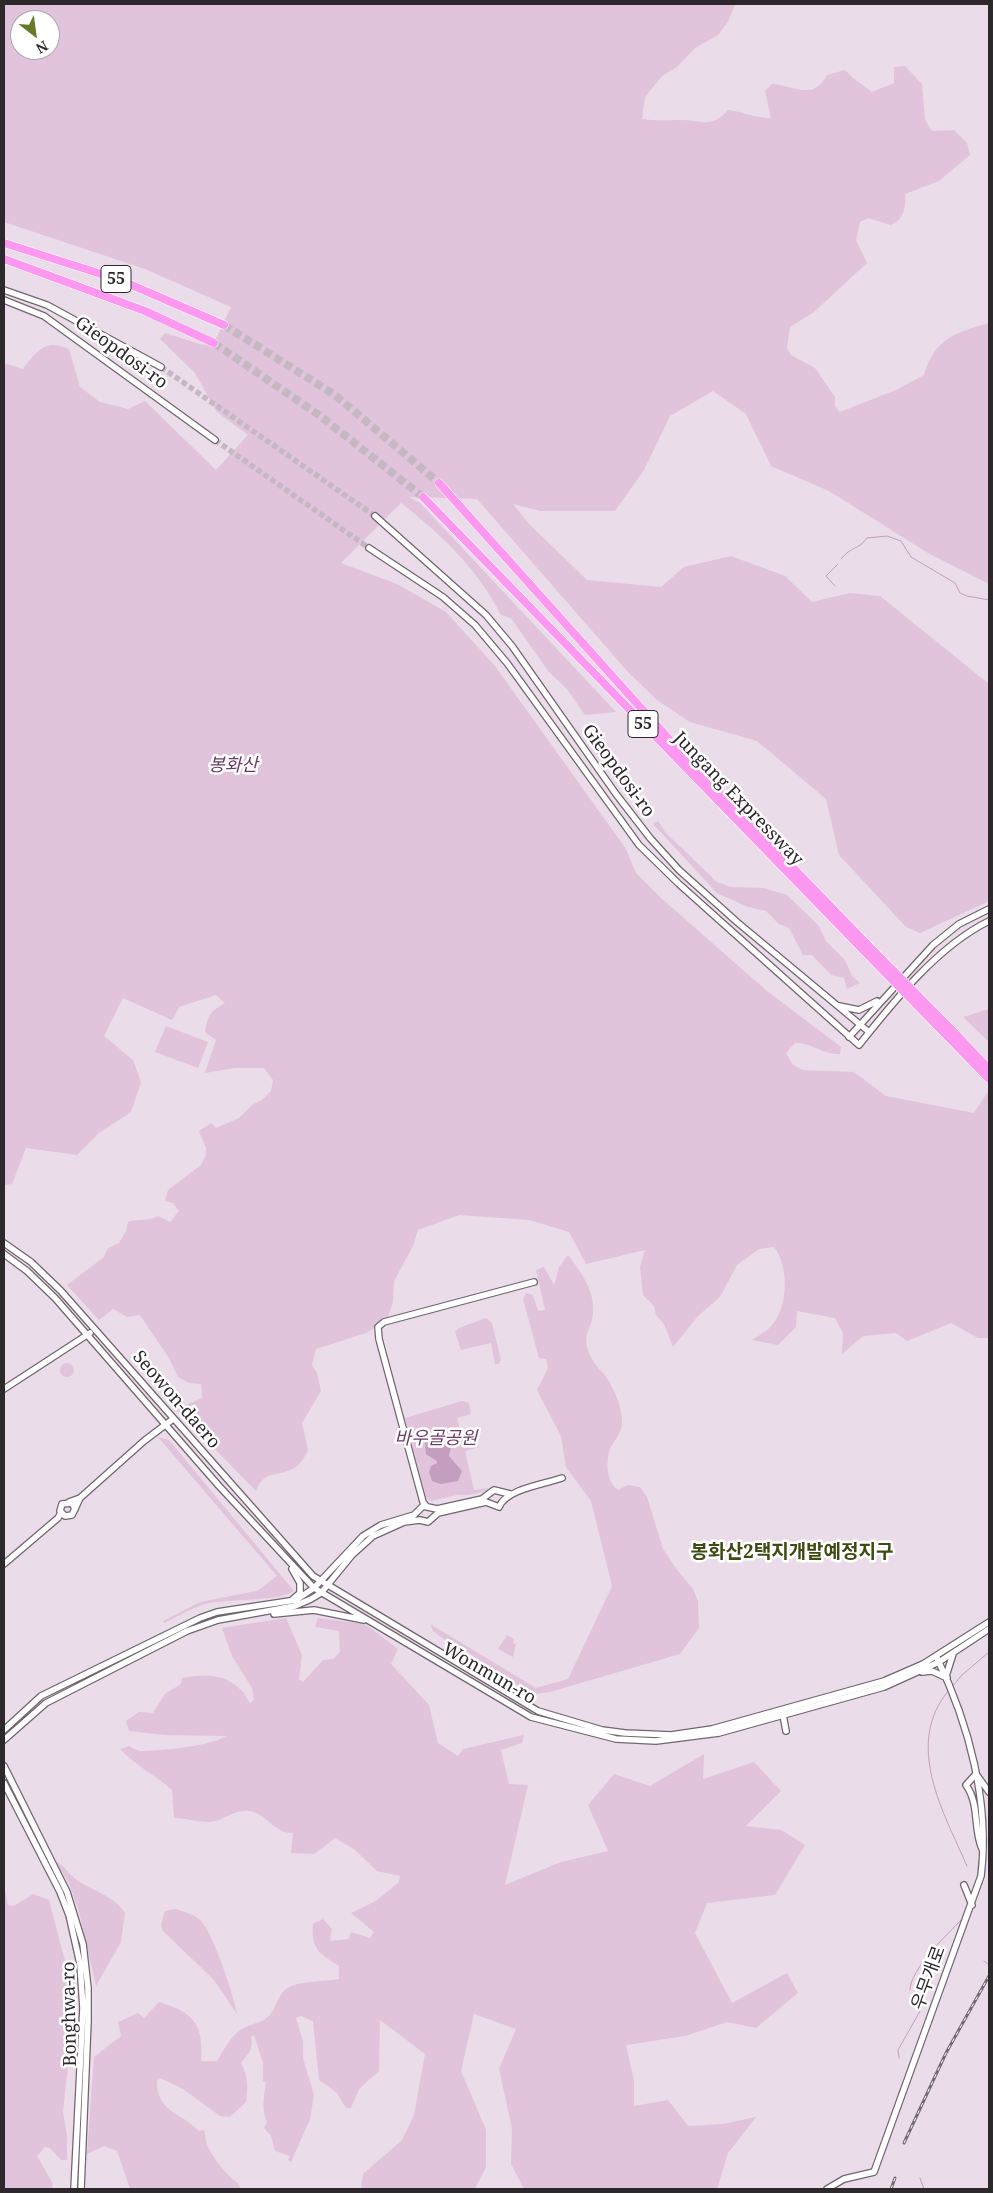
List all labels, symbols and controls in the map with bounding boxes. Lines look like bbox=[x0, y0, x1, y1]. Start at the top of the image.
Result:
north arrow bbox=[10, 10, 60, 60]
text: N bbox=[33, 37, 52, 59]
road number: 55 bbox=[101, 266, 131, 292]
street label: Gieopdosi-ro bbox=[70, 312, 172, 394]
road number: 55 bbox=[628, 711, 658, 738]
street label: Gieopdosi-ro bbox=[577, 720, 659, 822]
street label: Jungang Expressway bbox=[668, 728, 808, 870]
park label: 봉화산 bbox=[208, 755, 258, 777]
street label: Seowon-daero bbox=[128, 1347, 224, 1453]
park label: 바우골공원 bbox=[395, 1428, 477, 1450]
district label: 봉화산2택지개발예정지구 bbox=[690, 1542, 894, 1564]
street label: Wonmun-ro bbox=[438, 1639, 540, 1709]
street label: 우무개로 bbox=[908, 1943, 950, 2013]
street label: Bonghwa-ro bbox=[58, 1961, 82, 2067]

